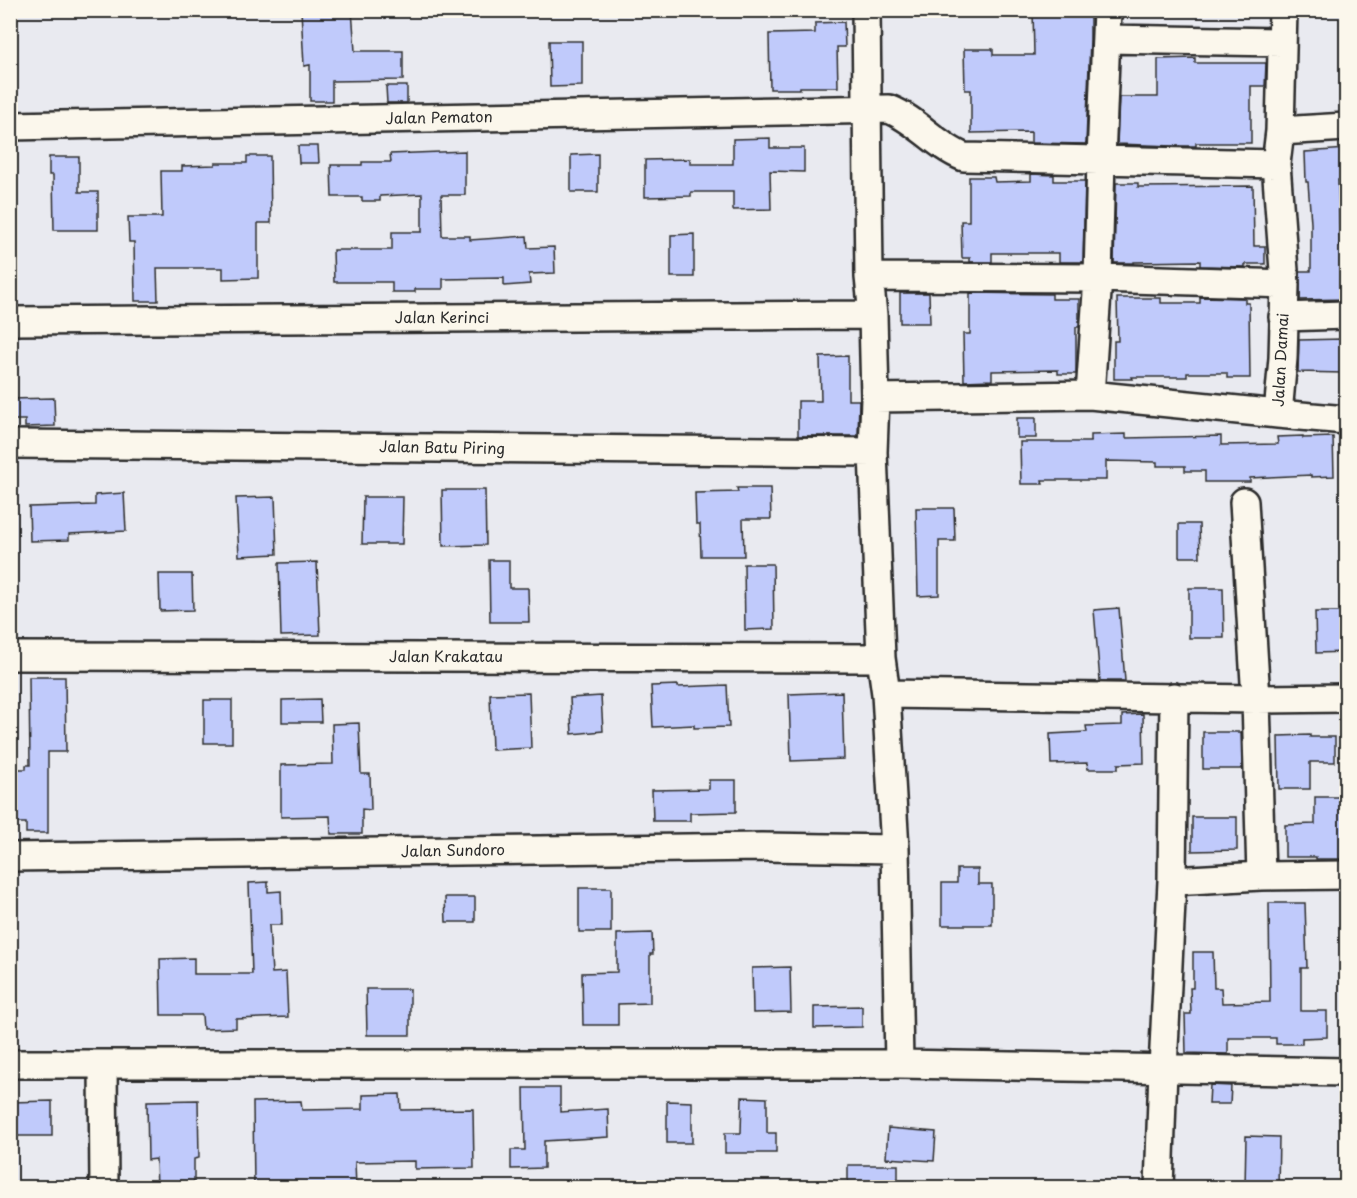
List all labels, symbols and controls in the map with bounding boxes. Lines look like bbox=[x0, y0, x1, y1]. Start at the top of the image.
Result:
street label: Jalan Pematon bbox=[385, 104, 493, 129]
street label: Jalan Kerinci bbox=[395, 305, 489, 328]
street label: Jalan Damai bbox=[1266, 312, 1293, 407]
street label: Jalan Batu Piring bbox=[379, 434, 505, 459]
street label: Jalan Krakatau bbox=[389, 644, 503, 667]
street label: Jalan Sundoro bbox=[401, 837, 505, 862]

